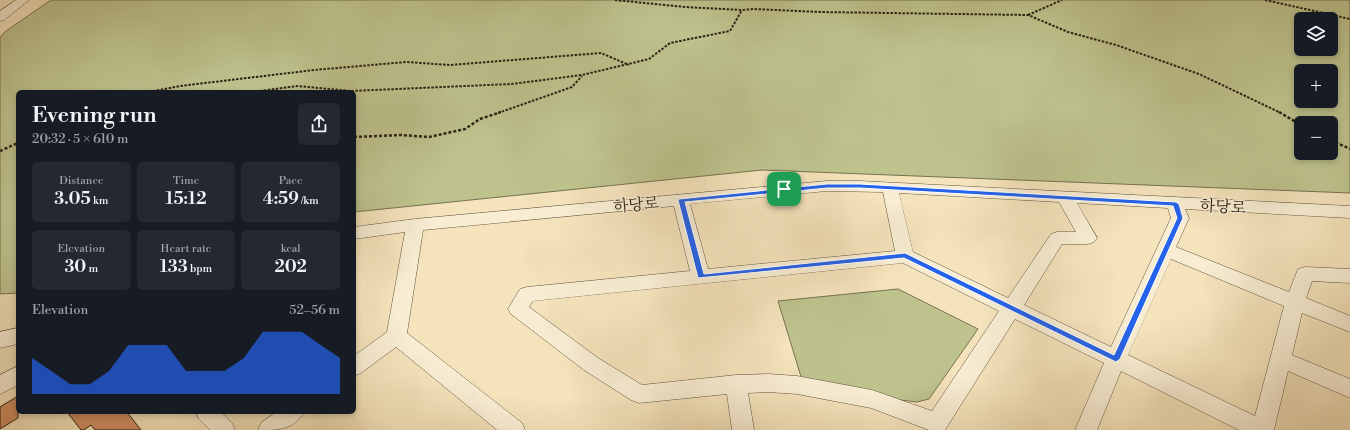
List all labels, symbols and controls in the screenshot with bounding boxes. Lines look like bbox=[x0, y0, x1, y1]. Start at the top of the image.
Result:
map controls bbox=[1294, 12, 1338, 160]
button: layers bbox=[1294, 12, 1338, 56]
button: + bbox=[1294, 64, 1338, 108]
text: Evening run bbox=[32, 102, 157, 129]
button: share bbox=[298, 103, 340, 145]
button: − bbox=[1294, 116, 1338, 160]
text: 20:32 · 5 × 610 m bbox=[32, 131, 129, 147]
pin bbox=[767, 172, 801, 206]
text: Distance bbox=[59, 174, 104, 188]
text: Time bbox=[173, 174, 199, 188]
text: Pace bbox=[279, 174, 302, 188]
icon: arrive bbox=[773, 178, 795, 200]
text: 3.05 bbox=[54, 188, 91, 210]
text: 15:12 bbox=[166, 188, 206, 210]
text: 4:59 bbox=[263, 188, 299, 210]
street label: 하당로 bbox=[612, 193, 661, 217]
text: km bbox=[91, 194, 108, 208]
text: /km bbox=[299, 194, 319, 208]
street label: 하당로 bbox=[1199, 196, 1247, 218]
text: Elevation bbox=[58, 242, 105, 256]
text: Heart rate bbox=[161, 242, 211, 256]
text: kcal bbox=[281, 242, 301, 256]
text: 30 bbox=[64, 256, 86, 278]
text: 133 bbox=[160, 256, 188, 278]
text: 202 bbox=[274, 256, 307, 278]
text: m bbox=[86, 262, 98, 276]
text: bpm bbox=[188, 262, 212, 276]
text: Elevation bbox=[32, 302, 88, 318]
text: 52–56 m bbox=[289, 302, 340, 318]

